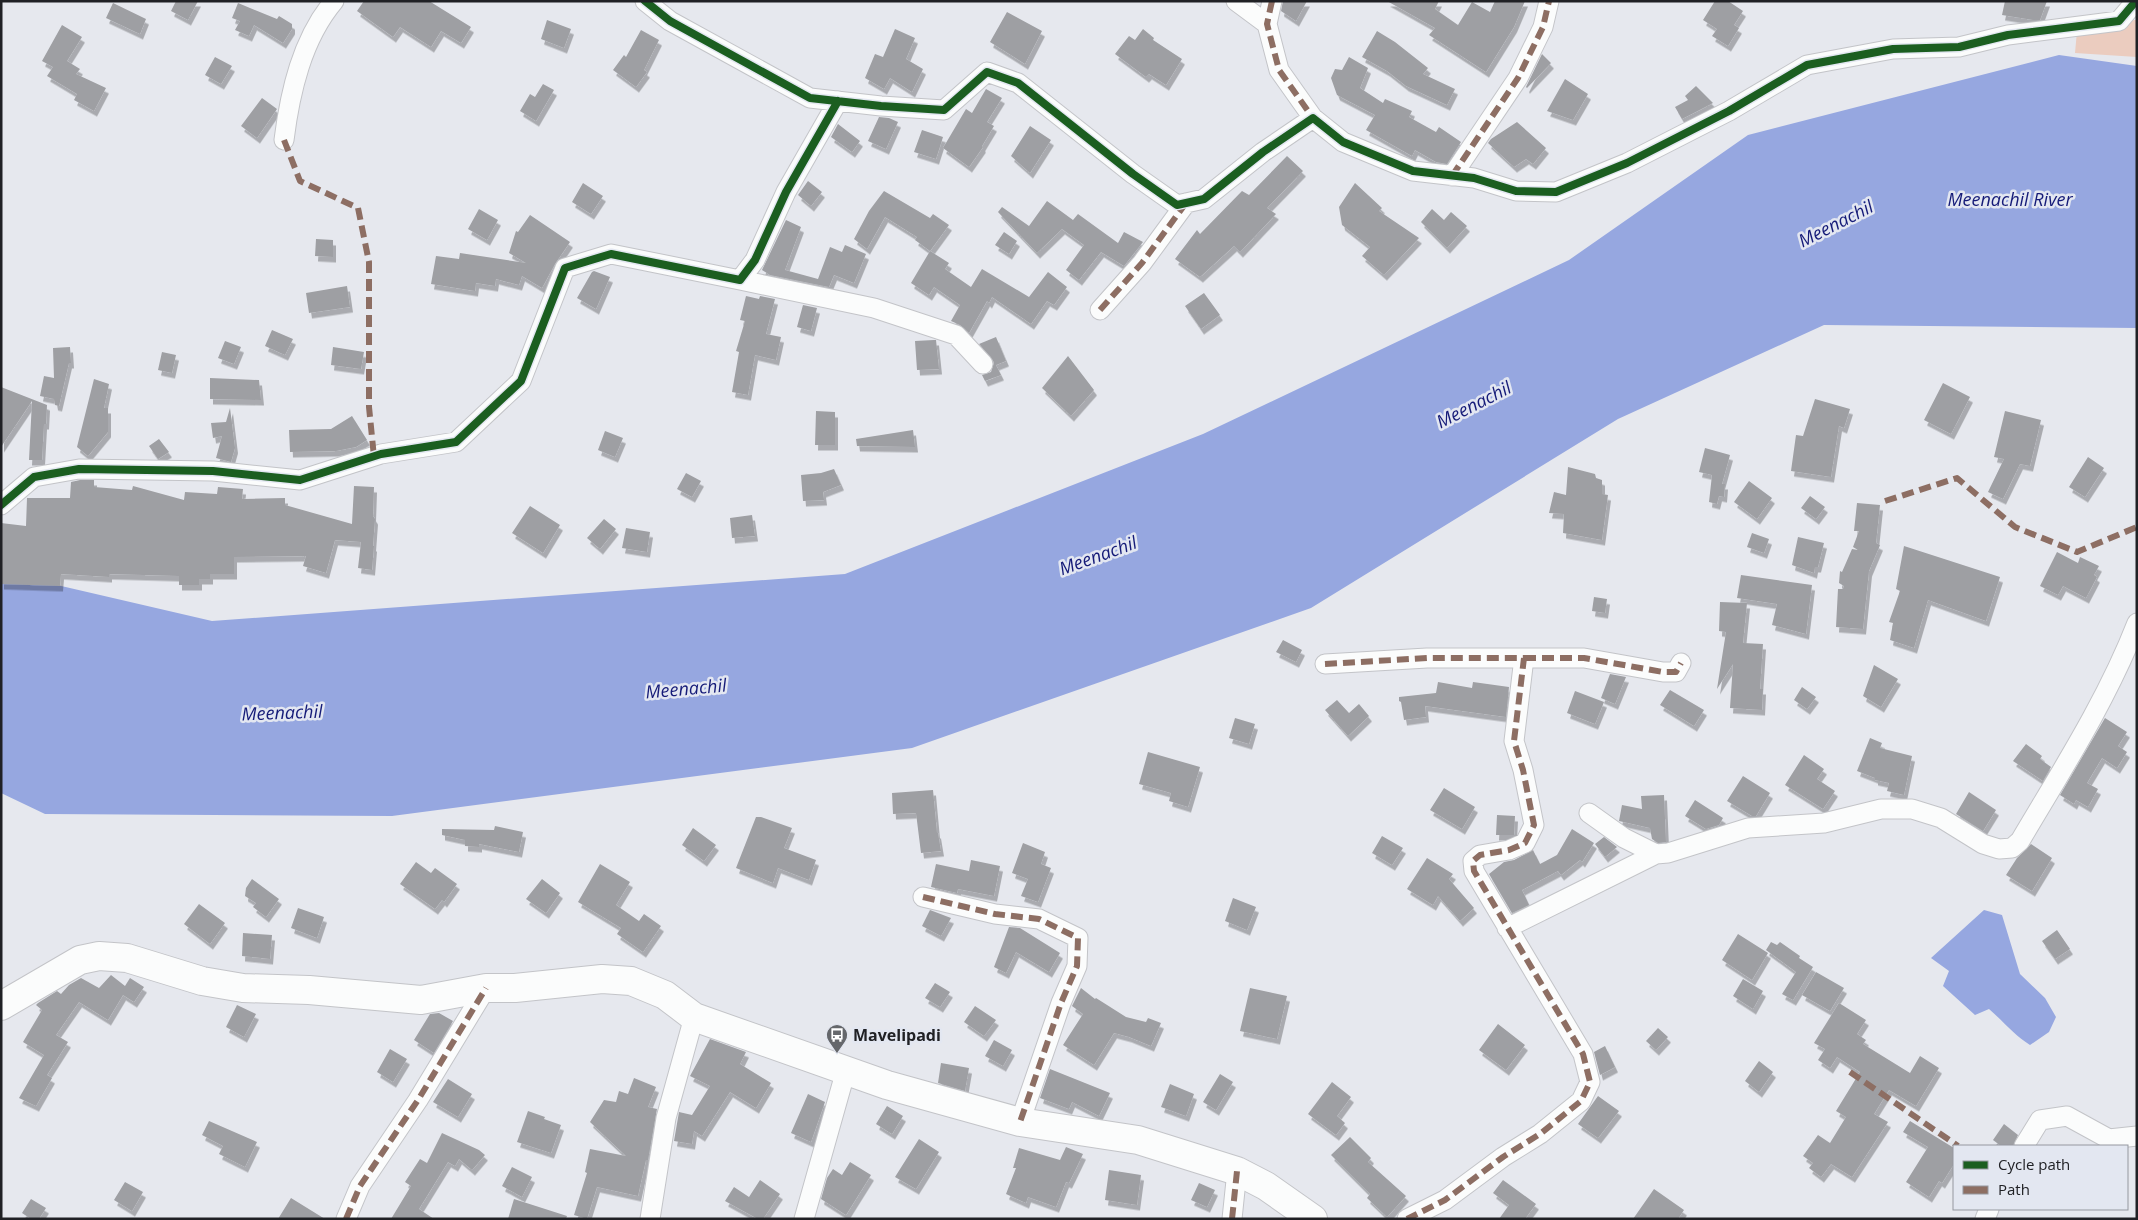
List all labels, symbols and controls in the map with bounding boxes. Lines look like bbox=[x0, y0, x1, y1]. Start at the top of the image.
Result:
water label: Meenachil River bbox=[1947, 187, 2073, 211]
water label: Meenachil bbox=[1794, 194, 1878, 252]
water label: Meenachil bbox=[1432, 375, 1516, 433]
water label: Meenachil bbox=[1055, 530, 1140, 580]
water label: Meenachil bbox=[644, 672, 728, 703]
water label: Meenachil bbox=[241, 699, 323, 725]
bus stop icon: Mavelipadi bbox=[825, 1023, 849, 1054]
place label: Mavelipadi bbox=[853, 1024, 941, 1046]
legend bbox=[1953, 1145, 2128, 1210]
text: Cycle path bbox=[1998, 1154, 2070, 1174]
text: Path bbox=[1998, 1179, 2030, 1199]

